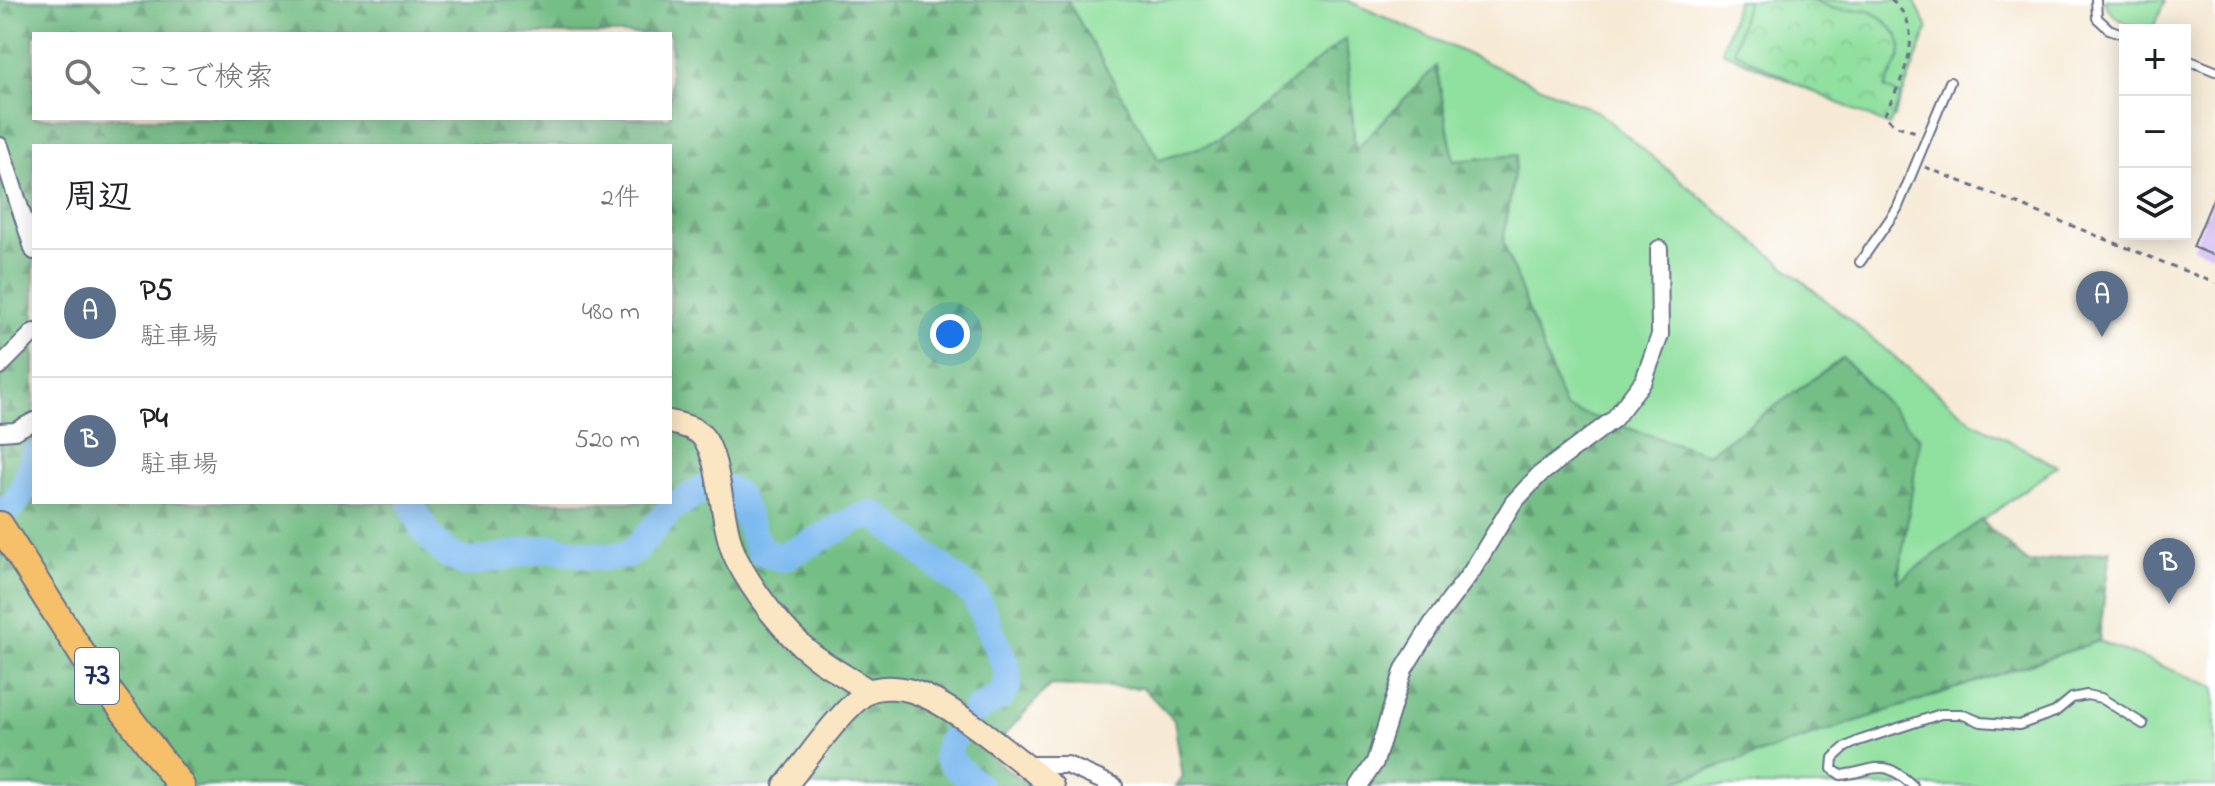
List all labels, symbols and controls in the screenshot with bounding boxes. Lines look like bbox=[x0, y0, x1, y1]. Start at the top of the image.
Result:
map controls bbox=[2119, 24, 2191, 240]
button: + bbox=[2119, 24, 2191, 96]
search box bbox=[32, 32, 672, 120]
icon: search bbox=[60, 54, 104, 98]
text: ここで検索 bbox=[124, 57, 274, 101]
button: − bbox=[2119, 96, 2191, 168]
button: layers bbox=[2119, 168, 2191, 240]
text: 周辺 bbox=[64, 174, 132, 224]
text: 2件 bbox=[601, 180, 640, 218]
text: P5 bbox=[140, 270, 173, 314]
pin: A bbox=[2076, 271, 2128, 337]
text: A bbox=[82, 294, 98, 332]
text: 480 m bbox=[582, 294, 640, 332]
your location bbox=[930, 314, 970, 354]
text: 駐車場 bbox=[140, 319, 218, 357]
text: P4 bbox=[140, 398, 168, 442]
text: B bbox=[81, 422, 99, 460]
text: 520 m bbox=[574, 422, 640, 460]
text: 駐車場 bbox=[140, 447, 218, 485]
pin: B bbox=[2143, 538, 2195, 604]
road number: 73 bbox=[75, 648, 119, 704]

